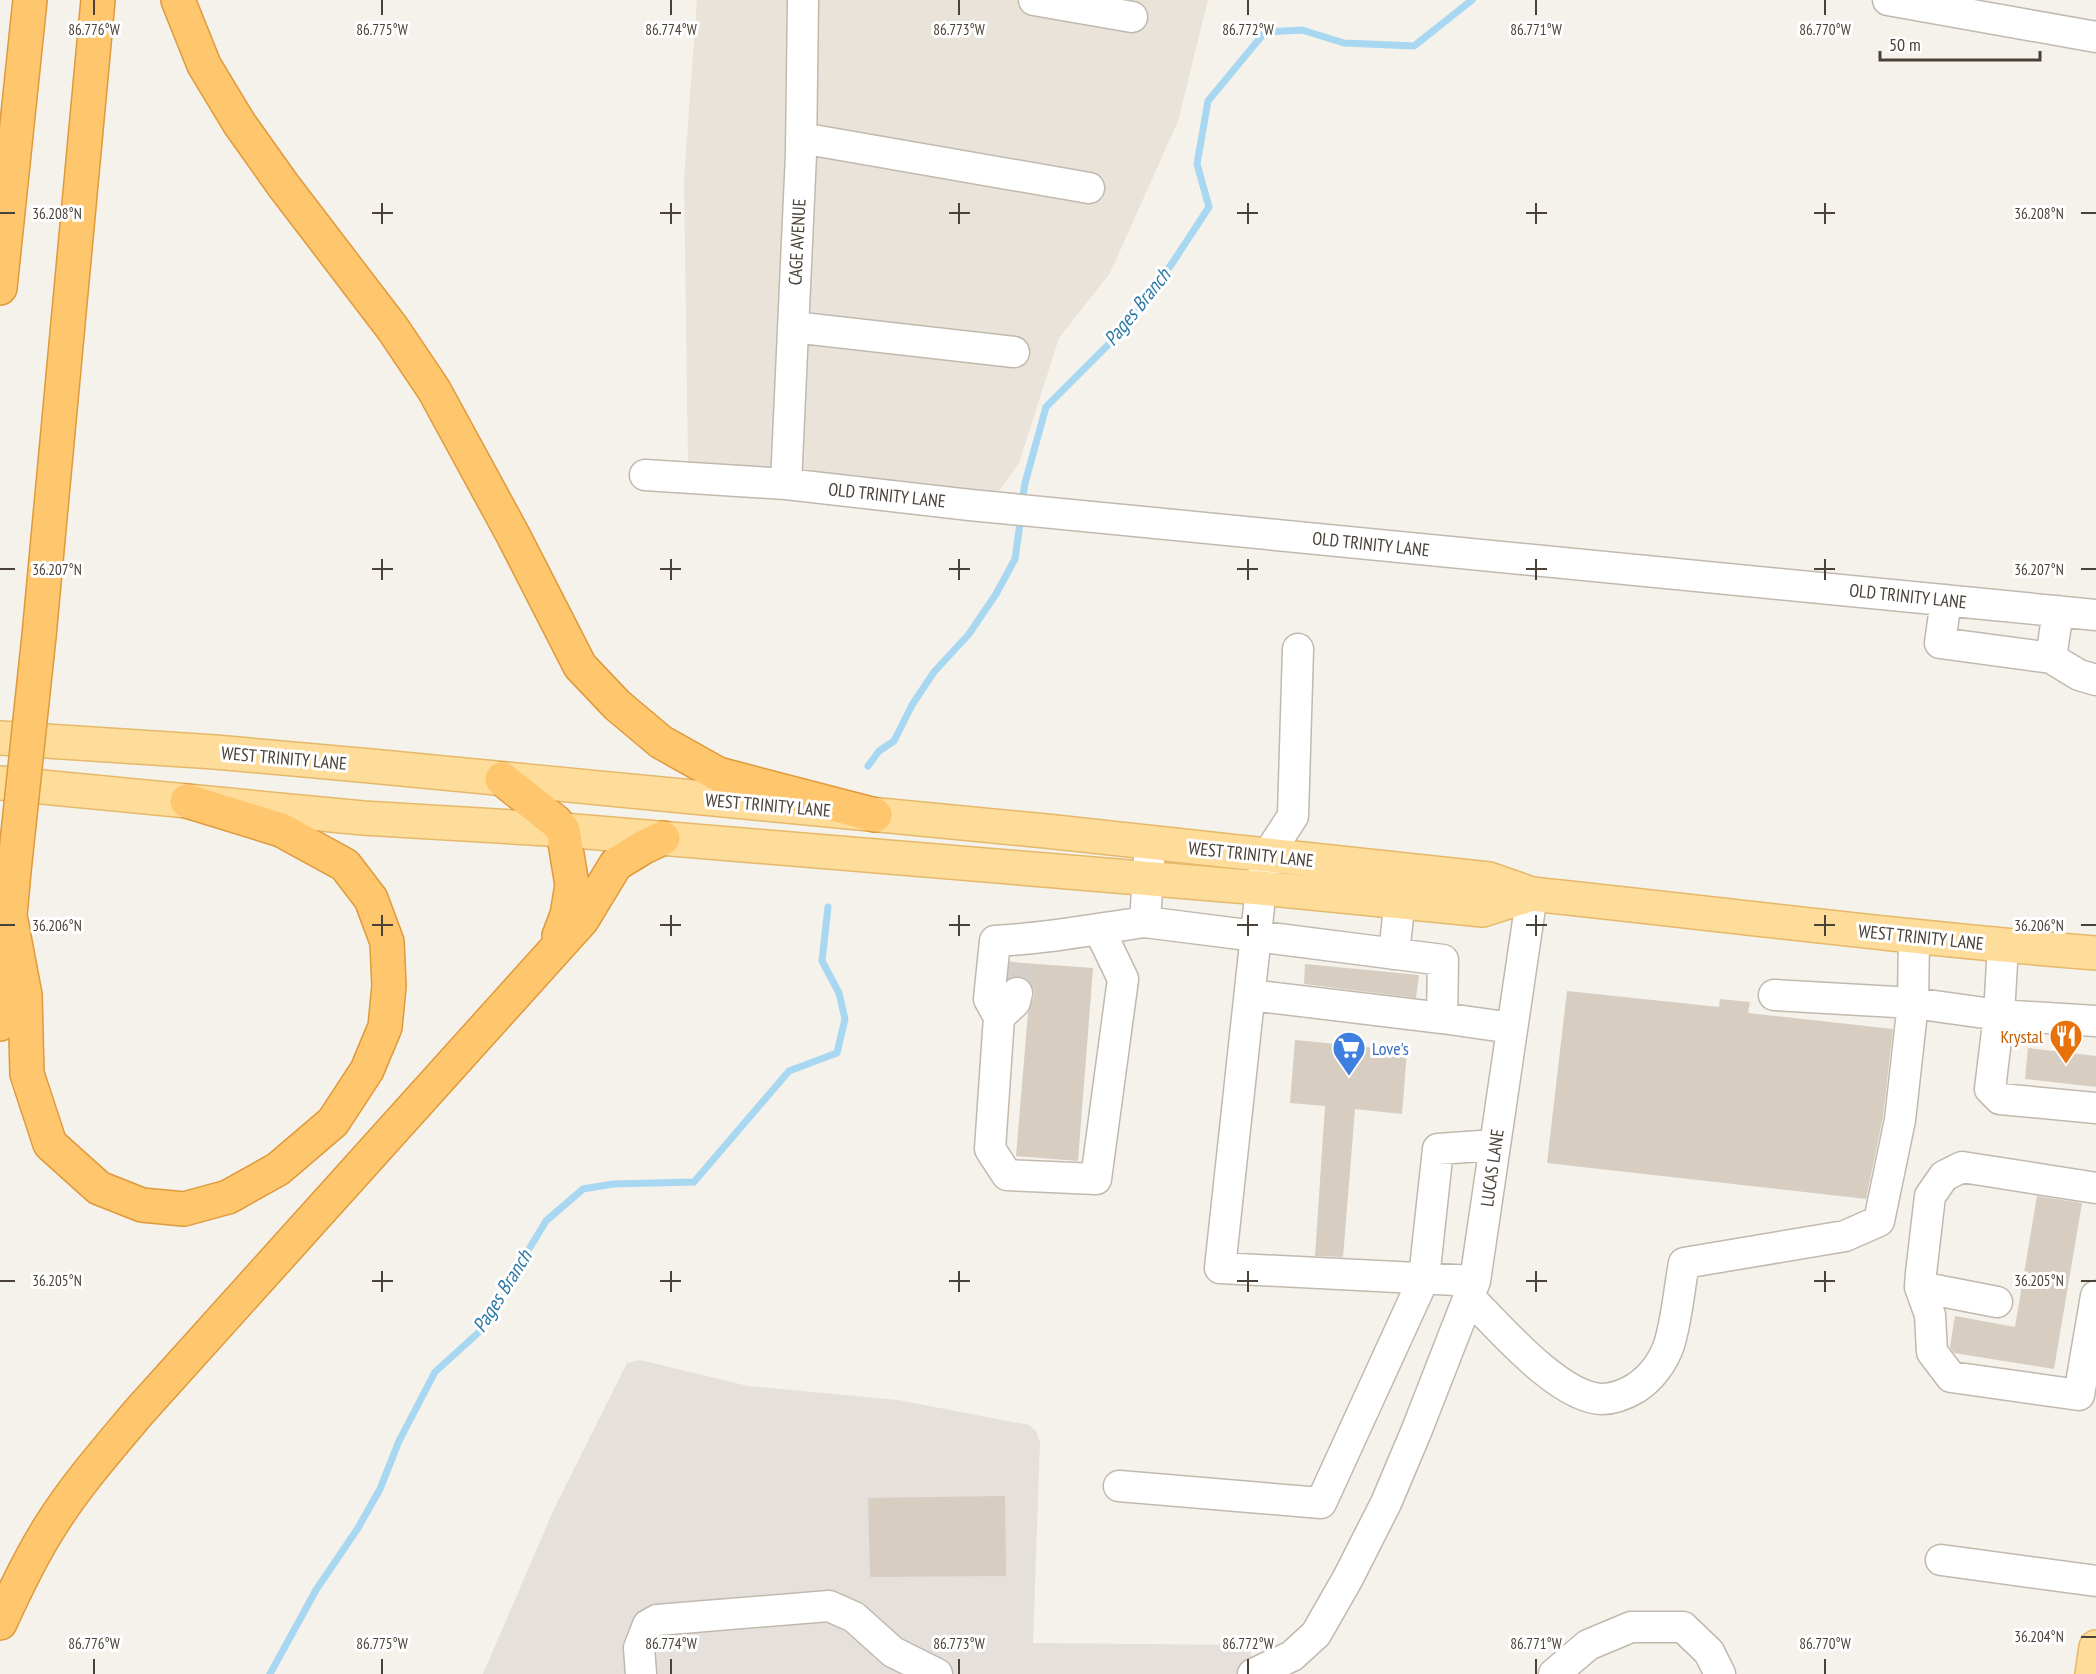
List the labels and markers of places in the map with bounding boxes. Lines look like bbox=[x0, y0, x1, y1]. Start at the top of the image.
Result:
restaurant icon: Krystal bbox=[2048, 1018, 2084, 1065]
place label: Krystal bbox=[2000, 1025, 2044, 1048]
supermarket icon: Love's bbox=[1331, 1030, 1367, 1077]
place label: Love's bbox=[1372, 1037, 1409, 1060]

